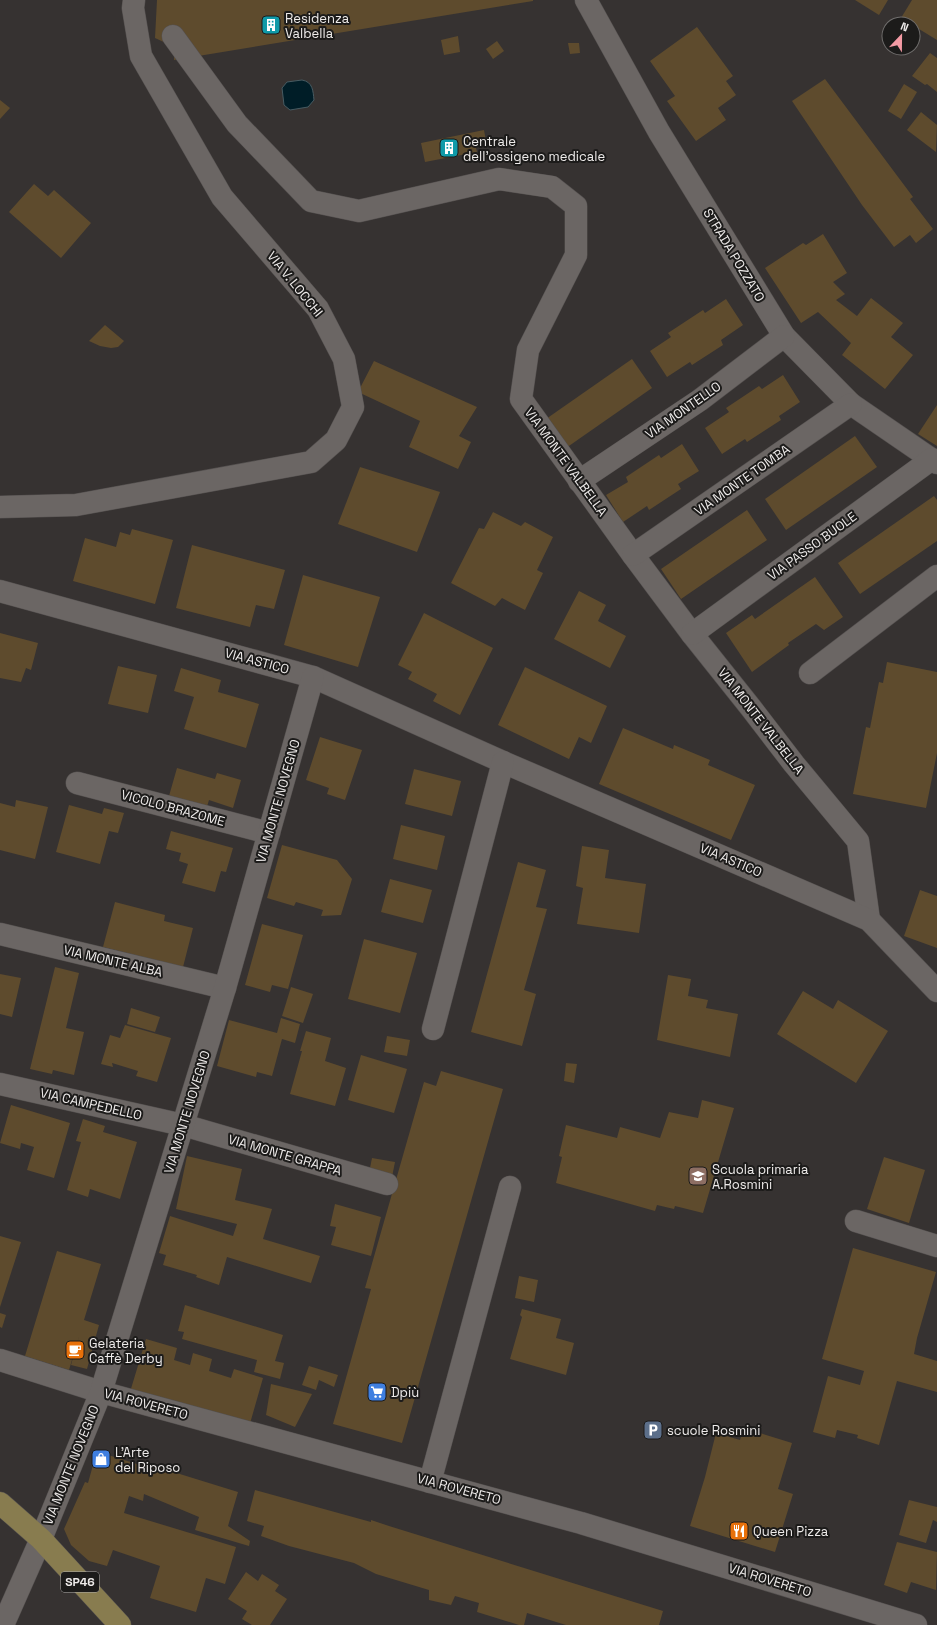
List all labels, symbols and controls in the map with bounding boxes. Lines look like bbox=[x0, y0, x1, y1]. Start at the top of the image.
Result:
place label: Residenza Valbella bbox=[285, 10, 350, 42]
building icon: Residenza Valbella bbox=[260, 14, 282, 36]
north arrow bbox=[881, 16, 921, 56]
text: N bbox=[899, 19, 911, 35]
place label: Centrale dell'ossigeno medicale bbox=[463, 133, 605, 165]
building icon: Centrale dell'ossigeno medicale bbox=[438, 137, 460, 159]
street label: STRADA POZZATO bbox=[699, 205, 769, 305]
street label: VIA V. LOCCHI bbox=[263, 248, 327, 320]
street label: VIA MONTELLO bbox=[642, 378, 724, 442]
street label: VIA MONTE VALBELLA bbox=[521, 404, 611, 520]
street label: VIA MONTE TOMBA bbox=[691, 441, 793, 519]
street label: VIA PASSO BUOLE bbox=[764, 508, 860, 584]
street label: VIA ASTICO bbox=[223, 644, 291, 678]
street label: VIA MONTE VALBELLA bbox=[714, 664, 808, 778]
street label: VIA MONTE NOVEGNO bbox=[252, 737, 304, 865]
street label: VICOLO BRAZOME bbox=[119, 786, 227, 830]
street label: VIA ASTICO bbox=[697, 839, 765, 881]
street label: VIA MONTE ALBA bbox=[62, 941, 164, 981]
street label: VIA MONTE NOVEGNO bbox=[160, 1048, 214, 1176]
street label: VIA CAMPEDELLO bbox=[38, 1084, 144, 1124]
street label: VIA MONTE GRAPPA bbox=[226, 1131, 344, 1179]
place label: Scuola primaria A.Rosmini bbox=[712, 1161, 809, 1193]
school or university icon: Scuola primaria A.Rosmini bbox=[687, 1165, 709, 1187]
place label: Gelateria Caffè Derby bbox=[89, 1335, 163, 1367]
cafe icon: Gelateria Caffè Derby bbox=[64, 1339, 86, 1361]
supermarket icon: Dpiù bbox=[366, 1381, 388, 1403]
place label: Dpiù bbox=[391, 1384, 419, 1401]
street label: VIA ROVERETO bbox=[102, 1385, 190, 1423]
street label: VIA MONTE NOVEGNO bbox=[39, 1403, 103, 1527]
parking icon: scuole Rosmini bbox=[642, 1419, 664, 1441]
place label: scuole Rosmini bbox=[667, 1422, 760, 1439]
place label: L'Arte del Riposo bbox=[115, 1444, 180, 1476]
shop icon: L'Arte del Riposo bbox=[90, 1448, 112, 1470]
street label: VIA ROVERETO bbox=[415, 1470, 503, 1508]
restaurant icon: Queen Pizza bbox=[728, 1520, 750, 1542]
place label: Queen Pizza bbox=[753, 1523, 829, 1540]
street label: VIA ROVERETO bbox=[726, 1559, 814, 1601]
road number: SP46 bbox=[61, 1572, 99, 1592]

